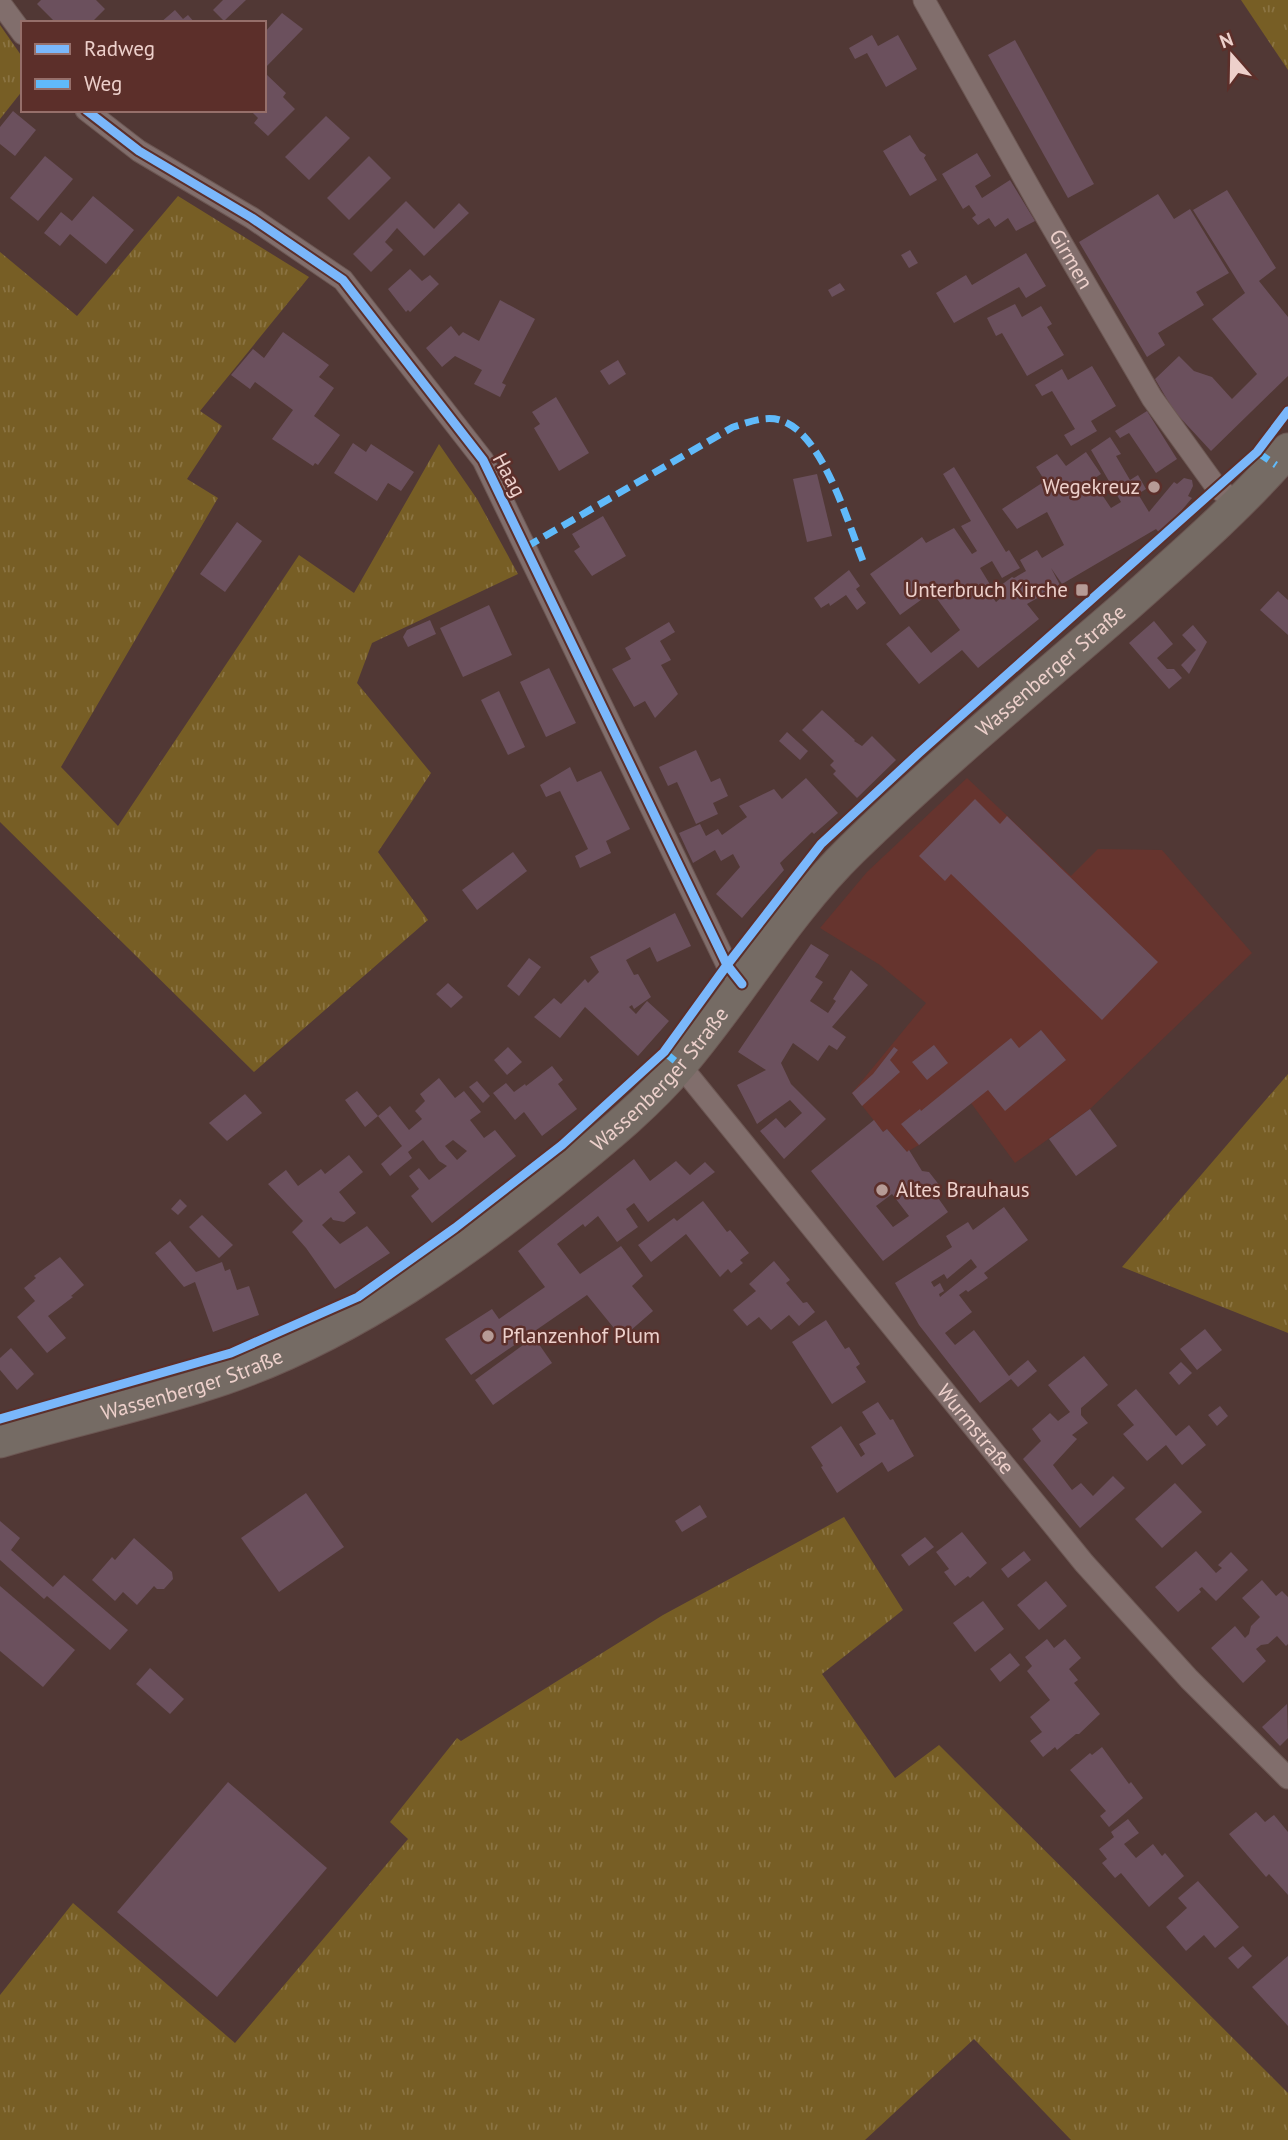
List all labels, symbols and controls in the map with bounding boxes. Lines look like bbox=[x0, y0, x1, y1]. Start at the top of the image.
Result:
legend bbox=[21, 21, 266, 112]
north arrow bbox=[1197, 21, 1267, 91]
text: N bbox=[1216, 27, 1236, 53]
text: Radweg bbox=[84, 35, 155, 62]
text: Weg bbox=[84, 70, 122, 97]
street label: Girmen bbox=[1043, 224, 1099, 294]
street label: Haag bbox=[487, 448, 532, 502]
place label: Wegekreuz bbox=[1043, 473, 1140, 500]
marker: Wegekreuz bbox=[1146, 479, 1162, 495]
place label: Unterbruch Kirche bbox=[905, 576, 1068, 603]
marker: Unterbruch Kirche bbox=[1074, 582, 1090, 598]
street label: Wassenberger Straße bbox=[970, 598, 1131, 742]
street label: Wassenberger Straße bbox=[585, 1001, 734, 1157]
place label: Altes Brauhaus bbox=[896, 1176, 1030, 1203]
marker: Altes Brauhaus bbox=[874, 1182, 890, 1198]
place label: Pflanzenhof Plum bbox=[502, 1322, 660, 1349]
marker: Pflanzenhof Plum bbox=[480, 1328, 496, 1344]
street label: Wassenberger Straße bbox=[98, 1342, 287, 1426]
street label: Wurmstraße bbox=[931, 1378, 1021, 1480]

